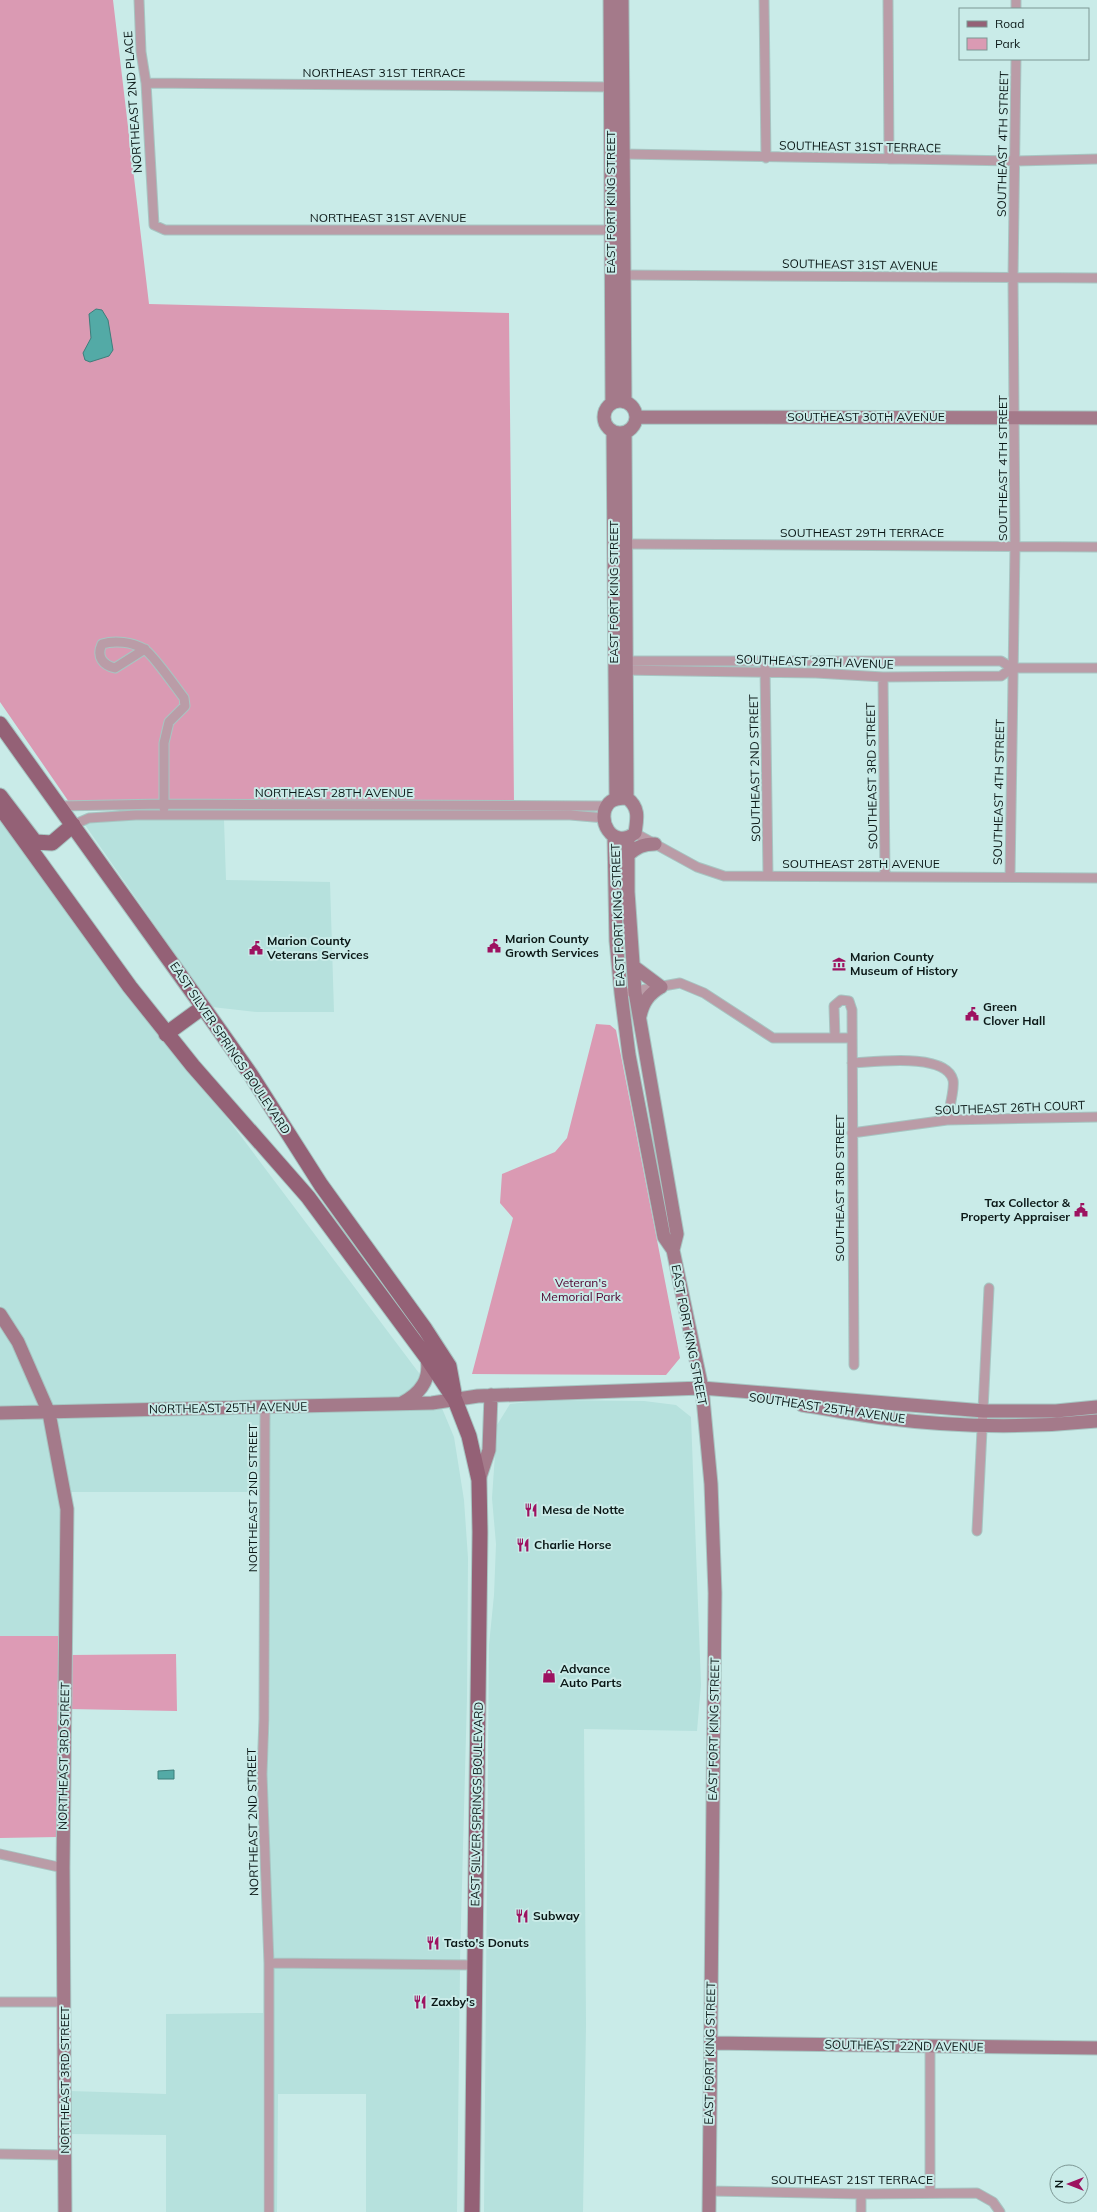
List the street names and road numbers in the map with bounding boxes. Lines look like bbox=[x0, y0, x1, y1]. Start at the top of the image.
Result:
street label: NORTHEAST 2ND PLACE bbox=[120, 31, 145, 174]
street label: NORTHEAST 31ST TERRACE bbox=[303, 65, 465, 80]
street label: SOUTHEAST 4TH STREET bbox=[994, 70, 1011, 217]
street label: EAST FORT KING STREET bbox=[603, 130, 618, 274]
street label: SOUTHEAST 31ST TERRACE bbox=[779, 138, 941, 155]
street label: NORTHEAST 31ST AVENUE bbox=[310, 210, 466, 225]
street label: SOUTHEAST 31ST AVENUE bbox=[782, 256, 938, 273]
street label: SOUTHEAST 4TH STREET bbox=[995, 394, 1010, 541]
street label: SOUTHEAST 30TH AVENUE bbox=[787, 409, 945, 424]
street label: EAST FORT KING STREET bbox=[606, 520, 621, 664]
street label: SOUTHEAST 29TH TERRACE bbox=[780, 525, 944, 540]
street label: SOUTHEAST 29TH AVENUE bbox=[736, 651, 894, 672]
street label: SOUTHEAST 2ND STREET bbox=[746, 693, 763, 842]
street label: SOUTHEAST 3RD STREET bbox=[863, 702, 880, 850]
street label: SOUTHEAST 4TH STREET bbox=[990, 718, 1007, 865]
street label: NORTHEAST 28TH AVENUE bbox=[255, 785, 413, 800]
street label: EAST FORT KING STREET bbox=[607, 842, 627, 987]
street label: SOUTHEAST 28TH AVENUE bbox=[782, 856, 940, 871]
street label: EAST SILVER SPRINGS BOULEVARD bbox=[167, 959, 294, 1137]
street label: SOUTHEAST 26TH COURT bbox=[935, 1097, 1086, 1118]
street label: SOUTHEAST 3RD STREET bbox=[832, 1114, 847, 1261]
street label: EAST FORT KING STREET bbox=[668, 1263, 711, 1407]
street label: SOUTHEAST 25TH AVENUE bbox=[748, 1389, 906, 1426]
street label: NORTHEAST 25TH AVENUE bbox=[149, 1399, 307, 1416]
street label: NORTHEAST 2ND STREET bbox=[245, 1423, 260, 1572]
street label: EAST FORT KING STREET bbox=[705, 1657, 722, 1801]
street label: NORTHEAST 3RD STREET bbox=[55, 1681, 72, 1830]
street label: EAST SILVER SPRINGS BOULEVARD bbox=[467, 1701, 486, 1906]
street label: NORTHEAST 2ND STREET bbox=[244, 1747, 261, 1896]
street label: EAST FORT KING STREET bbox=[701, 1981, 718, 2125]
street label: NORTHEAST 3RD STREET bbox=[57, 2005, 72, 2154]
street label: SOUTHEAST 22ND AVENUE bbox=[824, 2037, 984, 2054]
street label: SOUTHEAST 21ST TERRACE bbox=[771, 2172, 933, 2187]

